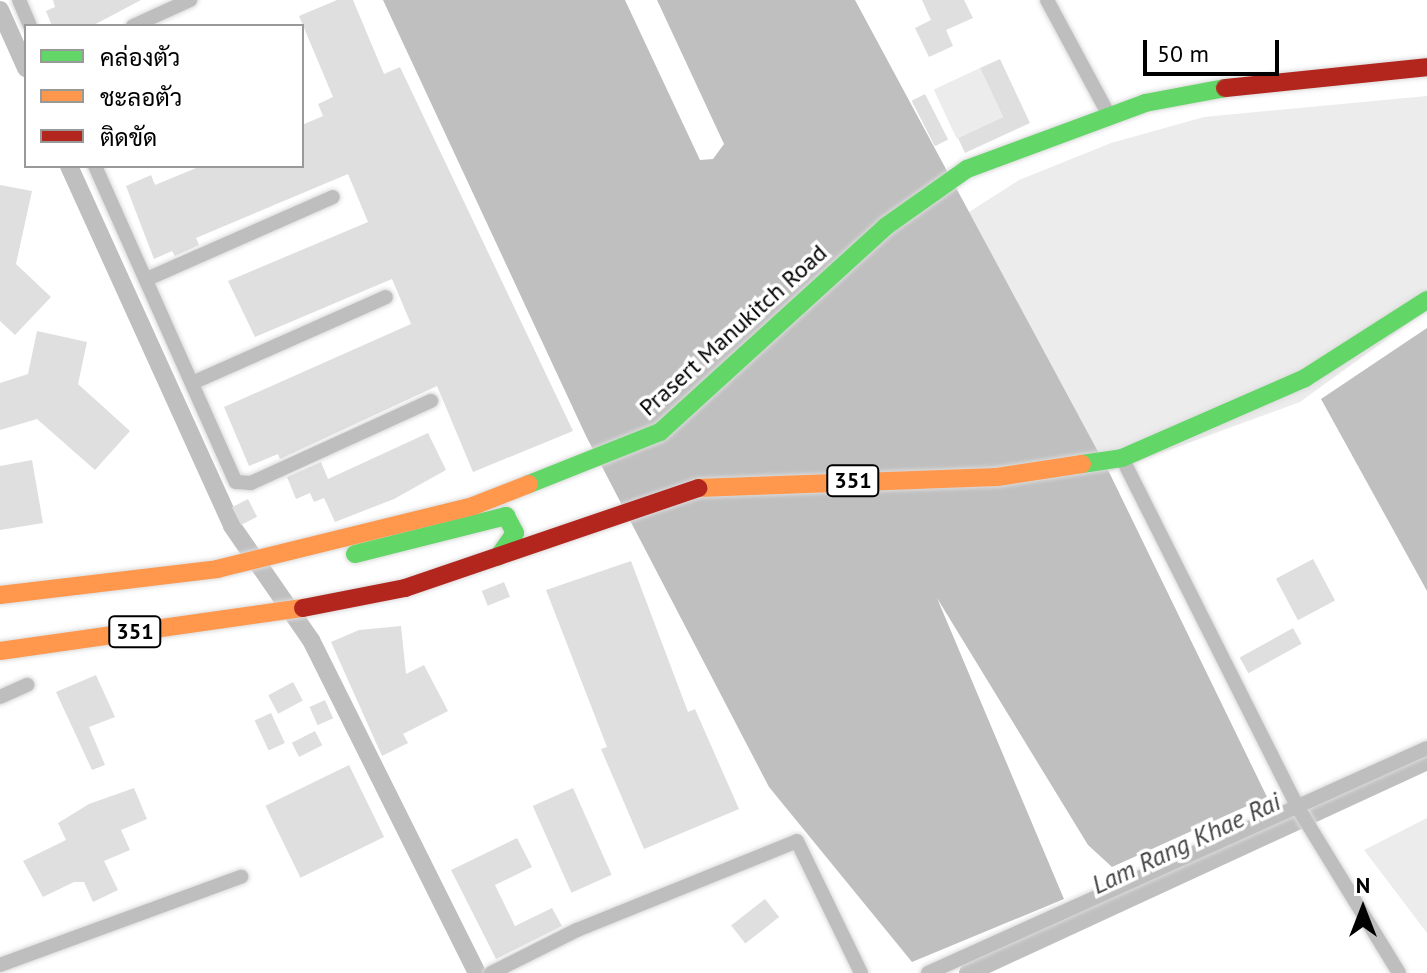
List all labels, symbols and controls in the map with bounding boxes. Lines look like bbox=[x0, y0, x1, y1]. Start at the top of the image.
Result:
legend bbox=[24, 24, 304, 168]
scale bar bbox=[1147, 24, 1283, 74]
text: 50 m bbox=[1157, 38, 1209, 69]
text: คล่องตัว bbox=[100, 42, 180, 73]
text: ชะลอตัว bbox=[100, 82, 182, 113]
text: ติดขัด bbox=[100, 122, 157, 153]
street label: Prasert Manukitch Road bbox=[633, 238, 833, 422]
road number: 351 bbox=[825, 463, 881, 499]
road number: 351 bbox=[107, 614, 163, 650]
water label: Lam Rang Khae Rai bbox=[1087, 786, 1285, 900]
north arrow bbox=[1323, 869, 1403, 949]
text: N bbox=[1356, 871, 1370, 899]

